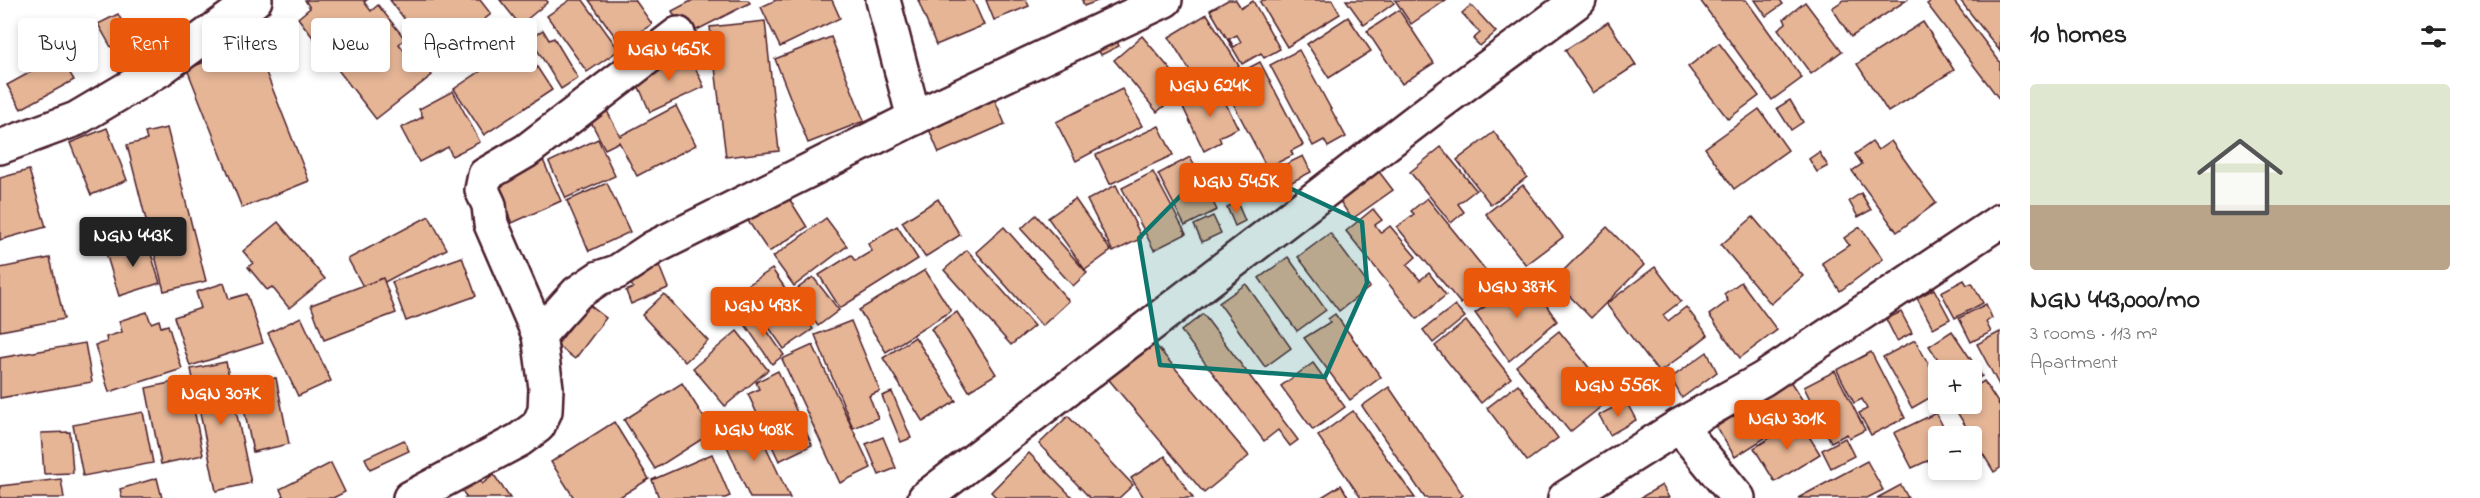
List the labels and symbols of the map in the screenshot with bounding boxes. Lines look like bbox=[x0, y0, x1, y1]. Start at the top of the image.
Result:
pin: NGN 465K bbox=[607, 31, 731, 82]
pin: NGN 624K bbox=[1148, 67, 1272, 118]
pin: NGN 545K bbox=[1174, 163, 1298, 214]
pin: NGN 443K bbox=[71, 217, 195, 268]
pin: NGN 387K bbox=[1455, 268, 1579, 319]
pin: NGN 493K bbox=[701, 287, 825, 338]
pin: NGN 556K bbox=[1556, 367, 1680, 418]
pin: NGN 307K bbox=[159, 375, 283, 426]
pin: NGN 301K bbox=[1725, 400, 1849, 451]
pin: NGN 408K bbox=[692, 411, 816, 462]

